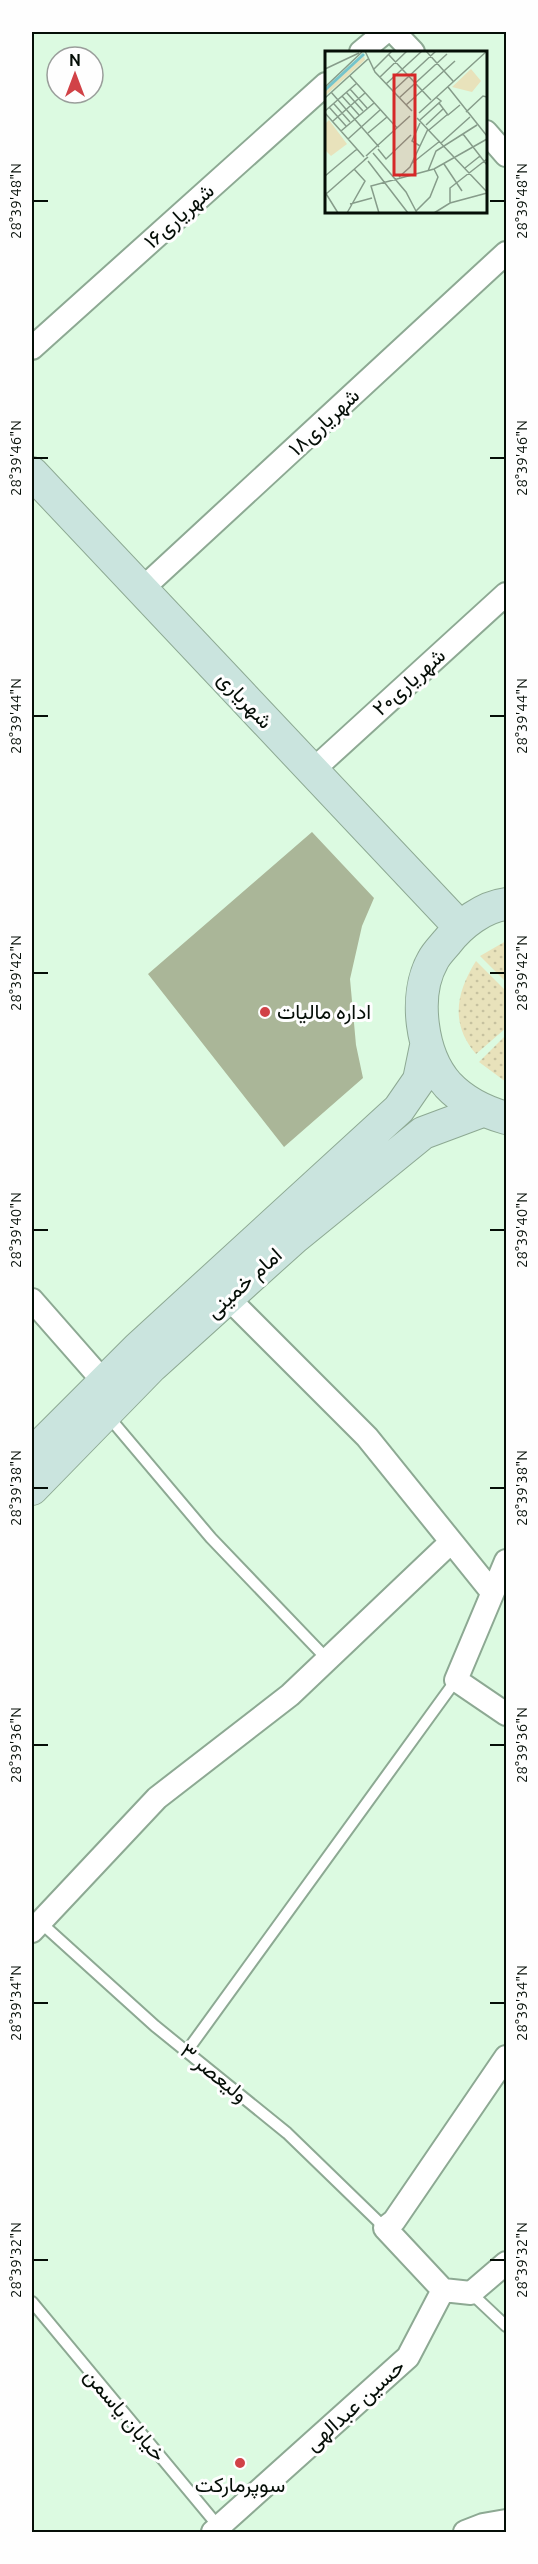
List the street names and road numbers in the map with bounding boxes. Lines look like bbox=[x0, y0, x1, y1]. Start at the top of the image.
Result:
street label: شهریاری۱۶ bbox=[139, 178, 219, 254]
street label: شهریاری۱۸ bbox=[283, 383, 365, 461]
street label: شهریاری۲۰ bbox=[367, 643, 451, 721]
street label: شهریاری bbox=[212, 666, 278, 734]
street label: امام خمینی bbox=[201, 1242, 288, 1325]
street label: ولیعصر ۳ bbox=[175, 2038, 253, 2108]
street label: حسین عبدالهی bbox=[300, 2353, 410, 2457]
street label: خیابان یاسمن bbox=[79, 2363, 171, 2466]

